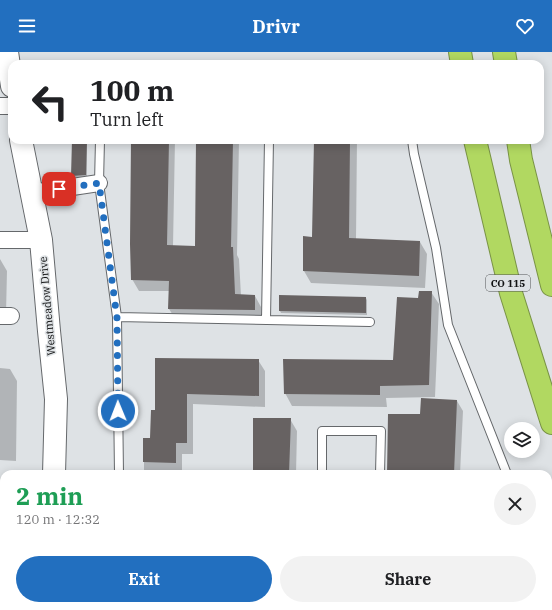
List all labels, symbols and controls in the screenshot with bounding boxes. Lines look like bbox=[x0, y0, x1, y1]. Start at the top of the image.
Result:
icon: menu bbox=[16, 15, 38, 37]
text: Drivr bbox=[252, 15, 300, 38]
icon: heart bbox=[514, 15, 536, 37]
text: 100 m bbox=[90, 72, 174, 109]
icon: left bbox=[24, 76, 76, 128]
text: Turn left bbox=[90, 108, 164, 131]
pin bbox=[42, 172, 76, 206]
icon: arrive bbox=[48, 178, 70, 200]
street label: Westmeadow Drive bbox=[36, 256, 58, 356]
road number: CO 115 bbox=[486, 275, 530, 291]
position arrow bbox=[97, 390, 139, 432]
map controls bbox=[504, 422, 540, 458]
button: layers bbox=[504, 422, 540, 458]
text: 2 min bbox=[16, 480, 83, 512]
button: close bbox=[494, 483, 536, 525]
text: 120 m · 12:32 bbox=[16, 511, 100, 528]
button: Exit bbox=[16, 556, 272, 602]
button: Share bbox=[280, 556, 536, 602]

